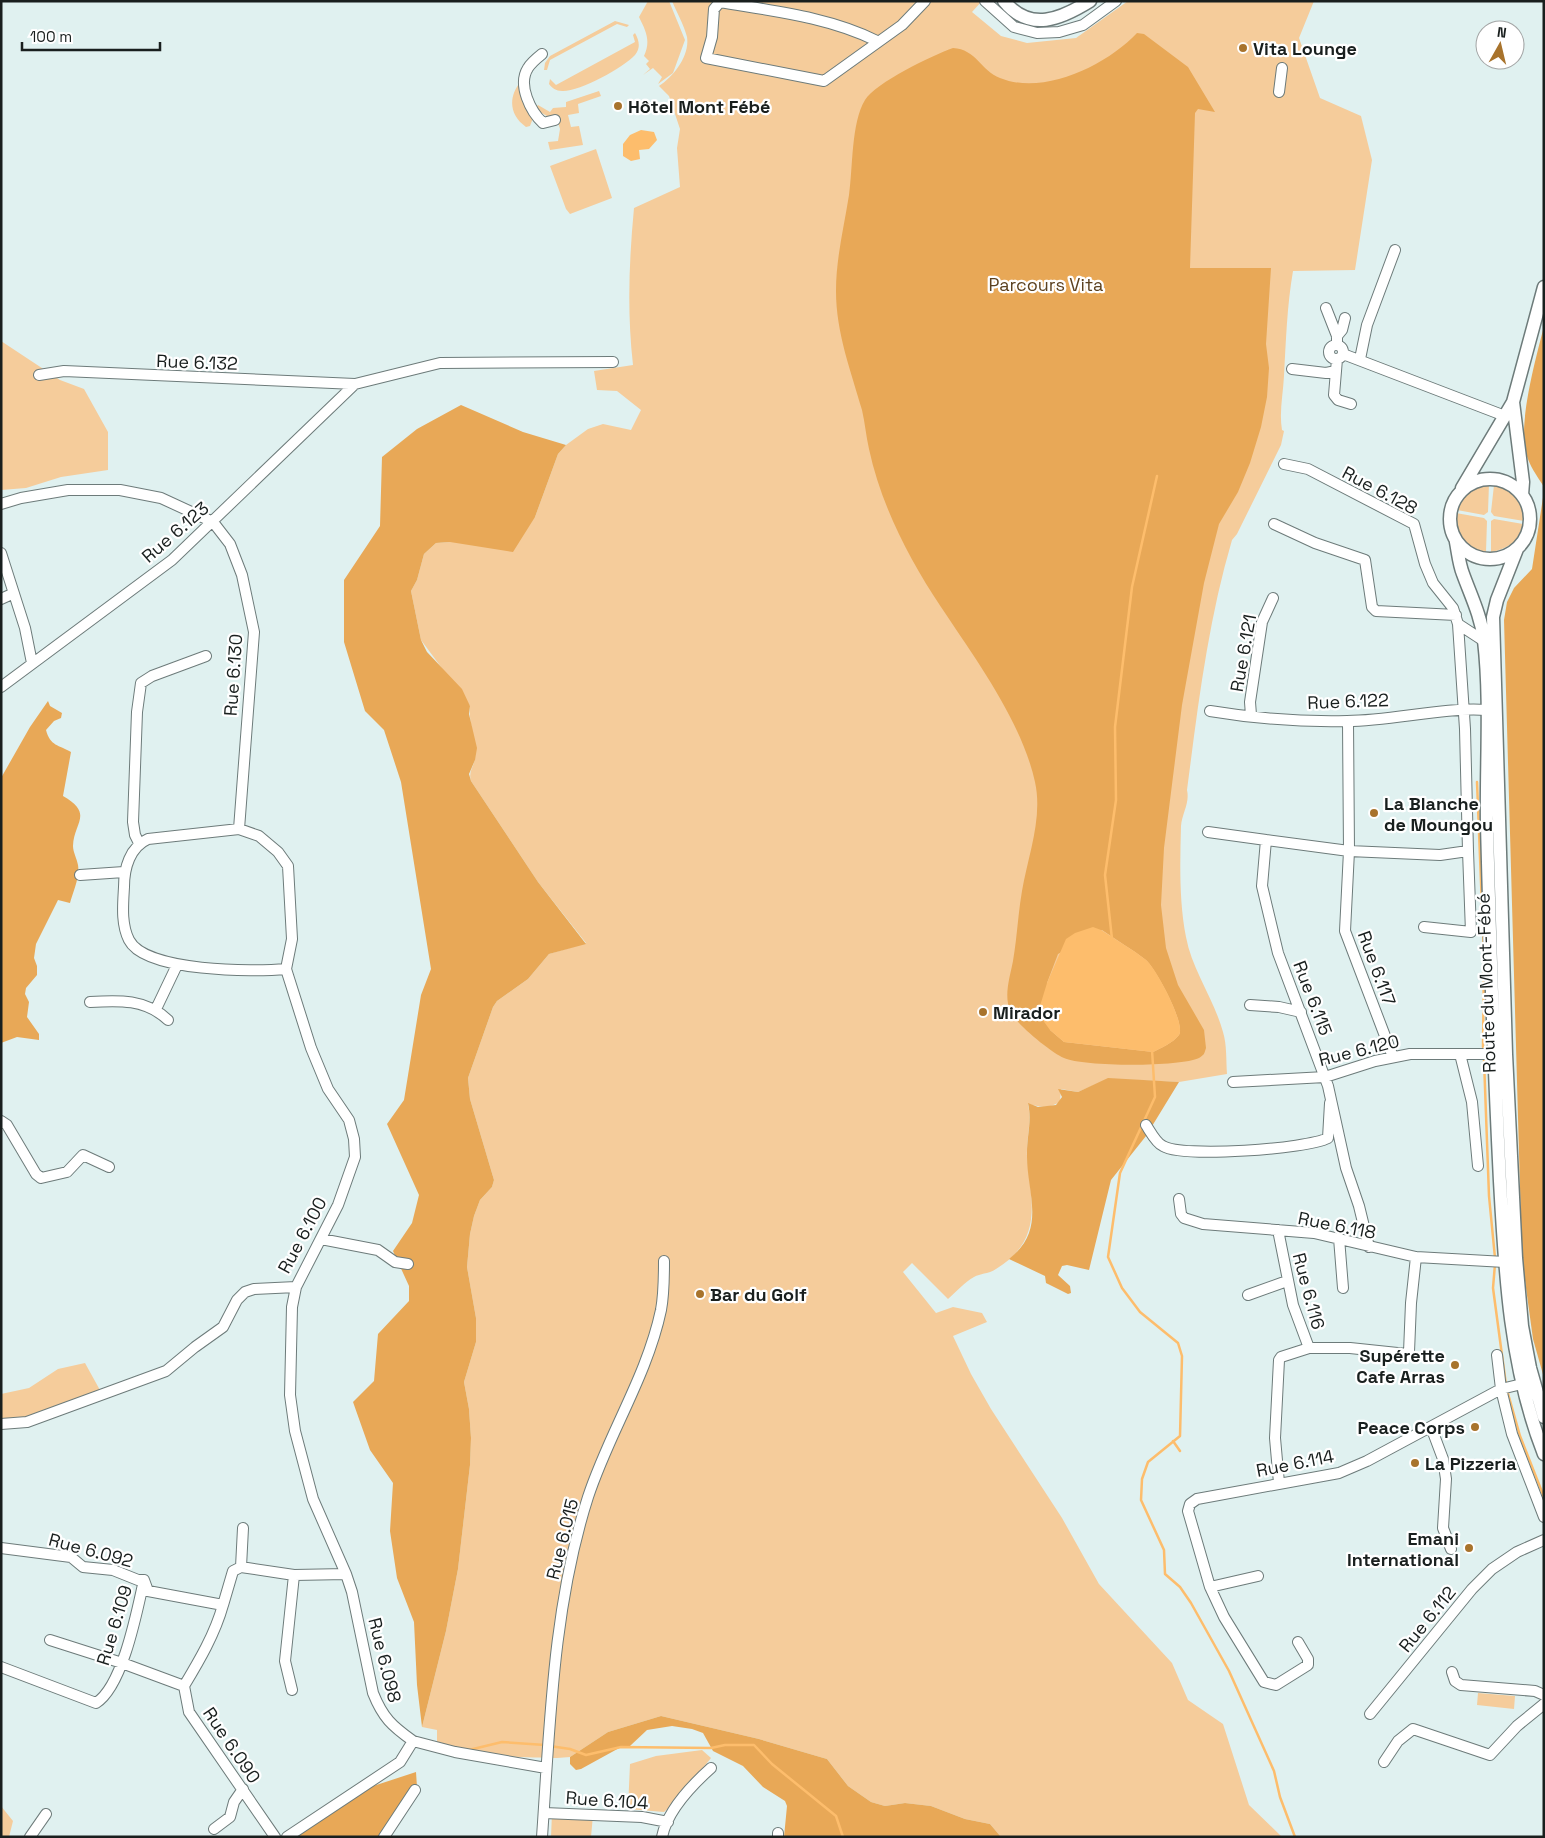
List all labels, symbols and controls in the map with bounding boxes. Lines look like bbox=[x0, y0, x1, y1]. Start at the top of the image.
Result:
scale bar bbox=[22, 20, 160, 52]
north arrow bbox=[1475, 20, 1525, 70]
text: N bbox=[1496, 23, 1508, 42]
text: 100 m bbox=[30, 27, 72, 46]
place label: Vita Lounge bbox=[1253, 37, 1357, 60]
marker: Vita Lounge bbox=[1237, 42, 1249, 54]
place label: Hôtel Mont Fébé bbox=[628, 95, 770, 118]
marker: Hôtel Mont Fébé bbox=[612, 100, 624, 112]
park label: Parcours Vita bbox=[989, 273, 1103, 296]
street label: Rue 6.132 bbox=[156, 349, 238, 375]
street label: Rue 6.128 bbox=[1338, 461, 1422, 519]
street label: Rue 6.123 bbox=[137, 497, 213, 567]
street label: Rue 6.121 bbox=[1225, 612, 1261, 694]
street label: Rue 6.130 bbox=[219, 633, 247, 717]
street label: Rue 6.122 bbox=[1307, 688, 1389, 714]
place label: La Blanche de Moungou bbox=[1384, 792, 1493, 836]
marker: La Blanche de Moungou bbox=[1368, 807, 1380, 819]
street label: Route du Mont-Fébé bbox=[1471, 893, 1501, 1073]
street label: Rue 6.117 bbox=[1353, 928, 1401, 1008]
street label: Rue 6.115 bbox=[1288, 957, 1338, 1039]
place label: Mirador bbox=[993, 1001, 1060, 1024]
marker: Mirador bbox=[977, 1006, 989, 1018]
street label: Rue 6.120 bbox=[1316, 1029, 1402, 1071]
street label: Rue 6.100 bbox=[272, 1193, 332, 1277]
street label: Rue 6.118 bbox=[1296, 1206, 1378, 1244]
street label: Rue 6.116 bbox=[1288, 1250, 1330, 1332]
place label: Bar du Golf bbox=[710, 1283, 807, 1306]
marker: Bar du Golf bbox=[694, 1288, 706, 1300]
place label: Supérette Cafe Arras bbox=[1356, 1344, 1445, 1388]
marker: Supérette Cafe Arras bbox=[1449, 1359, 1461, 1371]
place label: Peace Corps bbox=[1358, 1416, 1465, 1439]
marker: Peace Corps bbox=[1469, 1421, 1481, 1433]
street label: Rue 6.114 bbox=[1254, 1444, 1336, 1482]
place label: La Pizzeria bbox=[1425, 1452, 1517, 1475]
marker: La Pizzeria bbox=[1409, 1457, 1421, 1469]
street label: Rue 6.015 bbox=[541, 1496, 583, 1582]
place label: Emani International bbox=[1347, 1527, 1459, 1571]
street label: Rue 6.092 bbox=[46, 1528, 136, 1572]
marker: Emani International bbox=[1463, 1542, 1475, 1554]
street label: Rue 6.112 bbox=[1393, 1581, 1461, 1657]
street label: Rue 6.109 bbox=[91, 1582, 137, 1668]
street label: Rue 6.098 bbox=[363, 1615, 407, 1705]
street label: Rue 6.090 bbox=[198, 1702, 266, 1788]
street label: Rue 6.104 bbox=[565, 1786, 649, 1814]

